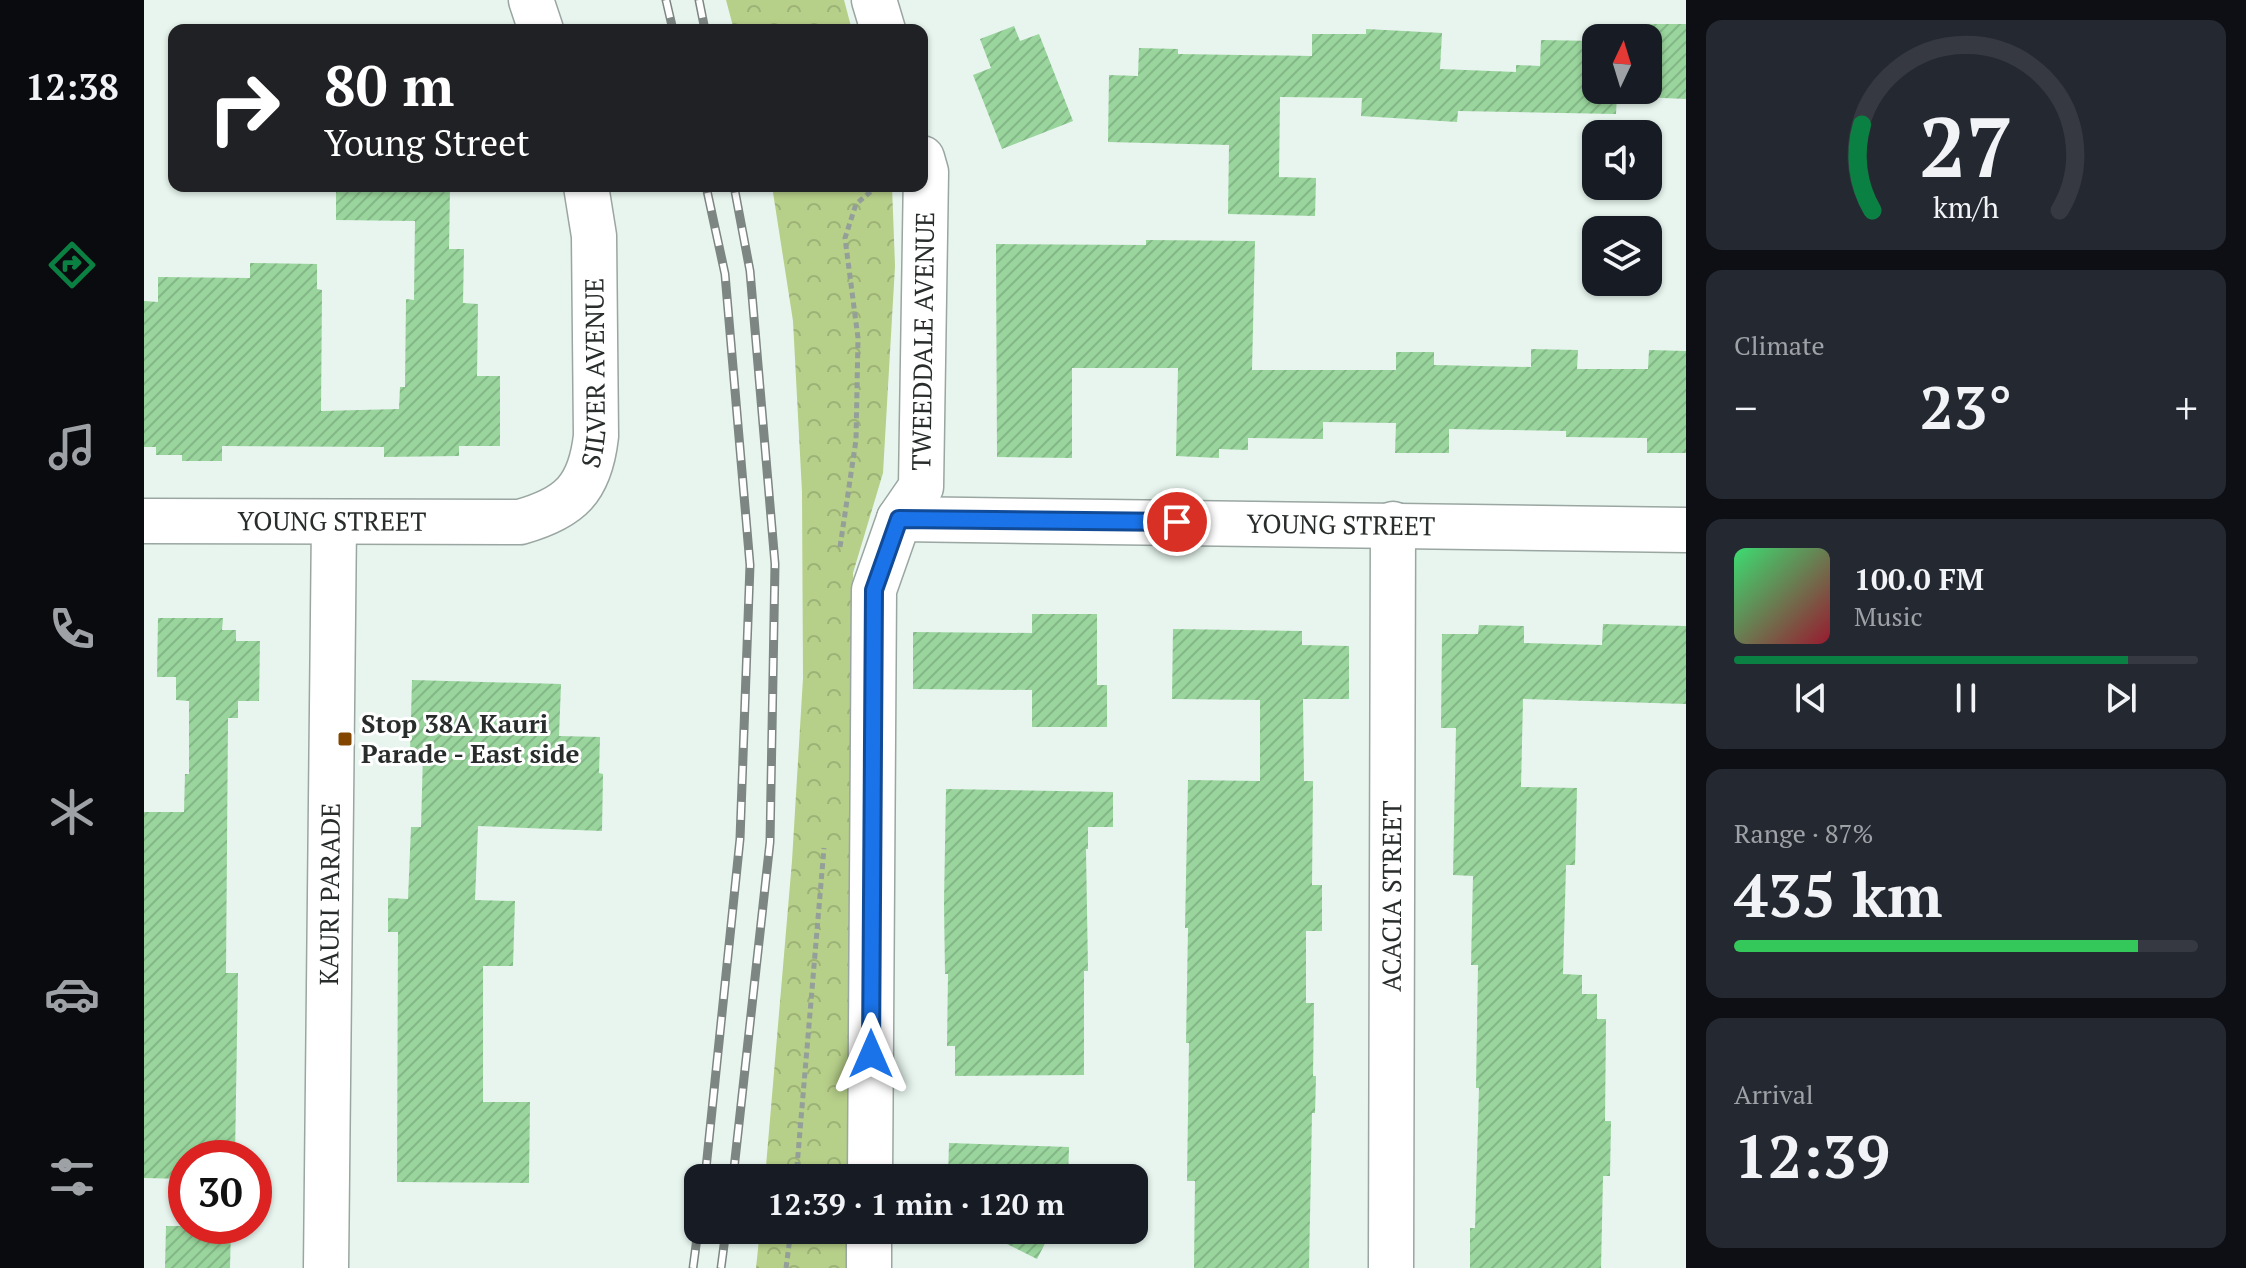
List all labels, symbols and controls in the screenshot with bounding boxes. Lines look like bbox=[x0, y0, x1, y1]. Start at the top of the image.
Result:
north arrow bbox=[1582, 24, 1662, 104]
map controls bbox=[1582, 24, 1662, 296]
text: 80 m bbox=[324, 48, 454, 122]
icon: right bbox=[192, 56, 296, 160]
text: 12:38 bbox=[25, 63, 119, 110]
text: 27 bbox=[1919, 90, 2013, 200]
text: Young Street bbox=[324, 119, 530, 166]
button: sound bbox=[1582, 120, 1662, 200]
text: km/h bbox=[1933, 188, 1999, 226]
street label: TWEEDDALE AVENUE bbox=[903, 211, 941, 471]
button: layers bbox=[1582, 216, 1662, 296]
icon: directions bbox=[44, 237, 100, 293]
street label: SILVER AVENUE bbox=[572, 278, 613, 471]
text: Climate bbox=[1734, 328, 1825, 362]
text: 23° bbox=[1920, 367, 2012, 446]
text: − bbox=[1734, 378, 1757, 437]
text: + bbox=[2175, 378, 2198, 437]
icon: music bbox=[44, 419, 100, 475]
pin bbox=[1143, 488, 1211, 556]
icon: arrive bbox=[1155, 500, 1199, 544]
street label: YOUNG STREET bbox=[238, 503, 426, 538]
street label: YOUNG STREET bbox=[1246, 506, 1436, 542]
text: 100.0 FM bbox=[1854, 559, 1984, 599]
text: Music bbox=[1854, 599, 1923, 633]
icon: phone bbox=[44, 601, 100, 657]
icon: previous bbox=[1789, 676, 1833, 720]
icon: pause bbox=[1944, 676, 1988, 720]
icon: next bbox=[2099, 676, 2143, 720]
place label: Stop 38A Kauri Parade - East side bbox=[361, 706, 579, 770]
marker: Stop 38A Kauri Parade - East side bbox=[336, 730, 354, 748]
icon: climate bbox=[44, 784, 100, 840]
street label: ACACIA STREET bbox=[1374, 800, 1408, 992]
street label: KAURI PARADE bbox=[311, 802, 347, 986]
text: Range · 87% bbox=[1734, 816, 1873, 850]
text: 435 km bbox=[1734, 855, 1942, 934]
icon: car bbox=[44, 966, 100, 1022]
position arrow bbox=[829, 1012, 913, 1096]
text: Arrival bbox=[1734, 1077, 1814, 1111]
text: 12:39 bbox=[1734, 1116, 1890, 1195]
speed limit sign: 30 bbox=[168, 1140, 272, 1244]
icon: filters bbox=[44, 1149, 100, 1205]
text: 12:39 · 1 min · 120 m bbox=[768, 1184, 1064, 1224]

